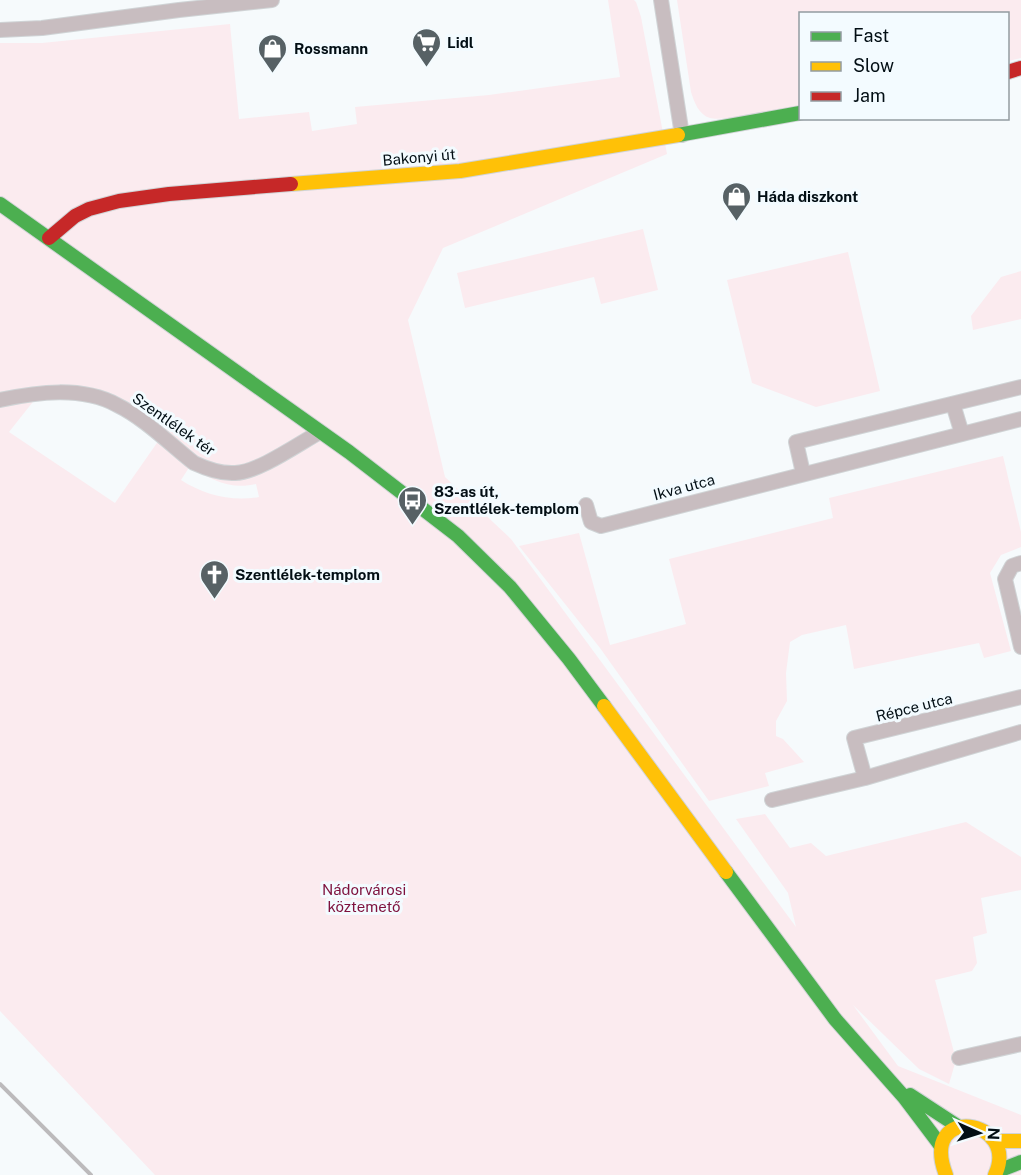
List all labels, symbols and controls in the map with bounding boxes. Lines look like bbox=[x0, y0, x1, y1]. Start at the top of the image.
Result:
legend bbox=[799, 12, 1009, 120]
text: Fast bbox=[853, 25, 889, 46]
supermarket icon: Lidl bbox=[410, 26, 442, 68]
shop icon: Rossmann bbox=[257, 32, 289, 74]
place label: Lidl bbox=[447, 34, 474, 51]
place label: Rossmann bbox=[294, 40, 368, 57]
text: Slow bbox=[853, 55, 894, 76]
text: Jam bbox=[853, 85, 886, 106]
street label: Bakonyi út bbox=[382, 145, 456, 169]
shop icon: Háda diszkont bbox=[720, 180, 752, 222]
place label: Háda diszkont bbox=[757, 188, 858, 205]
street label: Szentlélek tér bbox=[129, 389, 219, 459]
street label: Ikva utca bbox=[651, 471, 717, 503]
place label: 83-as út, Szentlélek-templom bbox=[434, 483, 579, 517]
bus stop icon: 83-as út, Szentlélek-templom bbox=[397, 484, 429, 526]
church icon: Szentlélek-templom bbox=[198, 558, 230, 600]
place label: Szentlélek-templom bbox=[235, 566, 380, 583]
street label: Répce utca bbox=[874, 689, 954, 725]
park label: Nádorvárosi köztemető bbox=[322, 881, 406, 915]
north arrow bbox=[949, 1103, 1009, 1163]
text: N bbox=[984, 1127, 1003, 1141]

